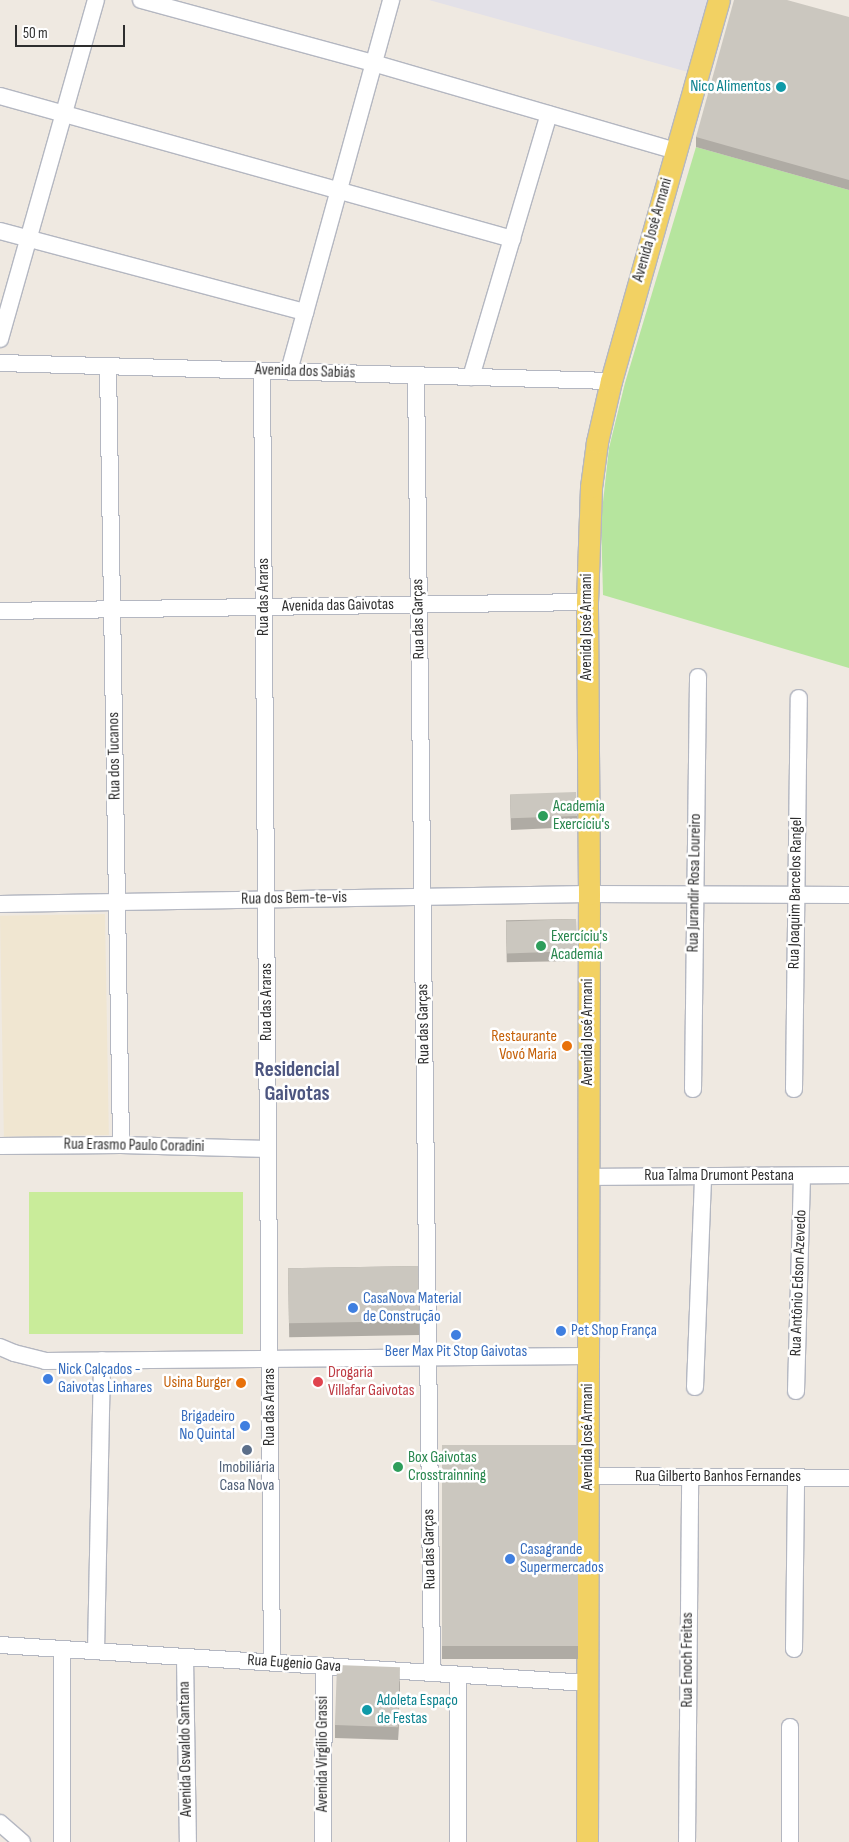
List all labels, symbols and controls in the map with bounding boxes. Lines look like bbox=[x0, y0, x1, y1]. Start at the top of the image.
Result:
scale bar bbox=[18, 15, 128, 47]
text: 50 m bbox=[23, 24, 48, 43]
place label: Nico Alimentos bbox=[690, 77, 771, 97]
marker: Nico Alimentos bbox=[775, 81, 787, 93]
street label: Avenida José Armani bbox=[629, 176, 677, 284]
street label: Avenida dos Sabiás bbox=[254, 361, 356, 383]
street label: Rua das Araras bbox=[254, 558, 274, 636]
street label: Avenida José Armani bbox=[577, 574, 597, 680]
street label: Rua das Garças bbox=[409, 579, 429, 659]
street label: Avenida das Gaivotas bbox=[282, 595, 394, 617]
street label: Rua dos Tucanos bbox=[105, 712, 125, 800]
place label: Academia Exercíciu's bbox=[553, 797, 610, 835]
marker: Academia Exercíciu's bbox=[537, 810, 549, 822]
street label: Rua Jurandir Rosa Loureiro bbox=[684, 813, 706, 953]
street label: Rua Joaquim Barcelos Rangel bbox=[785, 817, 807, 969]
street label: Rua dos Bem-te-vis bbox=[241, 888, 347, 910]
place label: Exercíciu's Academia bbox=[551, 927, 608, 965]
marker: Exercíciu's Academia bbox=[535, 940, 547, 952]
street label: Rua das Araras bbox=[257, 963, 277, 1041]
street label: Avenida José Armani bbox=[578, 979, 598, 1085]
street label: Rua das Garças bbox=[414, 984, 434, 1064]
place label: Restaurante Vovó Maria bbox=[491, 1027, 557, 1065]
marker: Restaurante Vovó Maria bbox=[561, 1040, 573, 1052]
district label: Residencial Gaivotas bbox=[255, 1057, 339, 1107]
street label: Rua Erasmo Paulo Coradini bbox=[63, 1135, 205, 1157]
street label: Rua Talma Drumont Pestana bbox=[644, 1166, 794, 1186]
street label: Rua Antônio Edson Azevedo bbox=[787, 1209, 811, 1357]
place label: CasaNova Material de Construção bbox=[363, 1289, 461, 1327]
marker: CasaNova Material de Construção bbox=[347, 1302, 359, 1314]
place label: Pet Shop França bbox=[571, 1321, 657, 1341]
marker: Pet Shop França bbox=[555, 1325, 567, 1337]
marker: Beer Max Pit Stop Gaivotas bbox=[450, 1329, 462, 1341]
place label: Beer Max Pit Stop Gaivotas bbox=[385, 1342, 527, 1362]
place label: Nick Calçados - Gaivotas Linhares bbox=[58, 1360, 152, 1398]
place label: Drogaria Villafar Gaivotas bbox=[328, 1363, 414, 1401]
street label: Rua das Araras bbox=[260, 1368, 280, 1446]
marker: Nick Calçados - Gaivotas Linhares bbox=[42, 1373, 54, 1385]
place label: Usina Burger bbox=[163, 1373, 231, 1393]
marker: Drogaria Villafar Gaivotas bbox=[312, 1376, 324, 1388]
marker: Usina Burger bbox=[235, 1377, 247, 1389]
street label: Avenida José Armani bbox=[578, 1384, 598, 1490]
place label: Brigadeiro No Quintal bbox=[179, 1407, 235, 1445]
marker: Brigadeiro No Quintal bbox=[239, 1420, 251, 1432]
marker: Imobiliária Casa Nova bbox=[241, 1444, 253, 1456]
place label: Box Gaivotas Crosstrainning bbox=[408, 1448, 486, 1486]
place label: Imobiliária Casa Nova bbox=[219, 1458, 275, 1496]
marker: Box Gaivotas Crosstrainning bbox=[392, 1461, 404, 1473]
street label: Rua Gilberto Banhos Fernandes bbox=[635, 1467, 801, 1487]
street label: Rua das Garças bbox=[420, 1509, 440, 1589]
place label: Casagrande Supermercados bbox=[520, 1540, 604, 1578]
marker: Casagrande Supermercados bbox=[504, 1553, 516, 1565]
street label: Rua Enoch Freitas bbox=[678, 1612, 698, 1708]
street label: Rua Eugenio Gava bbox=[247, 1651, 341, 1677]
street label: Avenida Oswaldo Santana bbox=[175, 1681, 197, 1817]
place label: Adoleta Espaço de Festas bbox=[377, 1691, 458, 1729]
street label: Avenida Virgílio Grassi bbox=[313, 1696, 333, 1812]
marker: Adoleta Espaço de Festas bbox=[361, 1704, 373, 1716]

